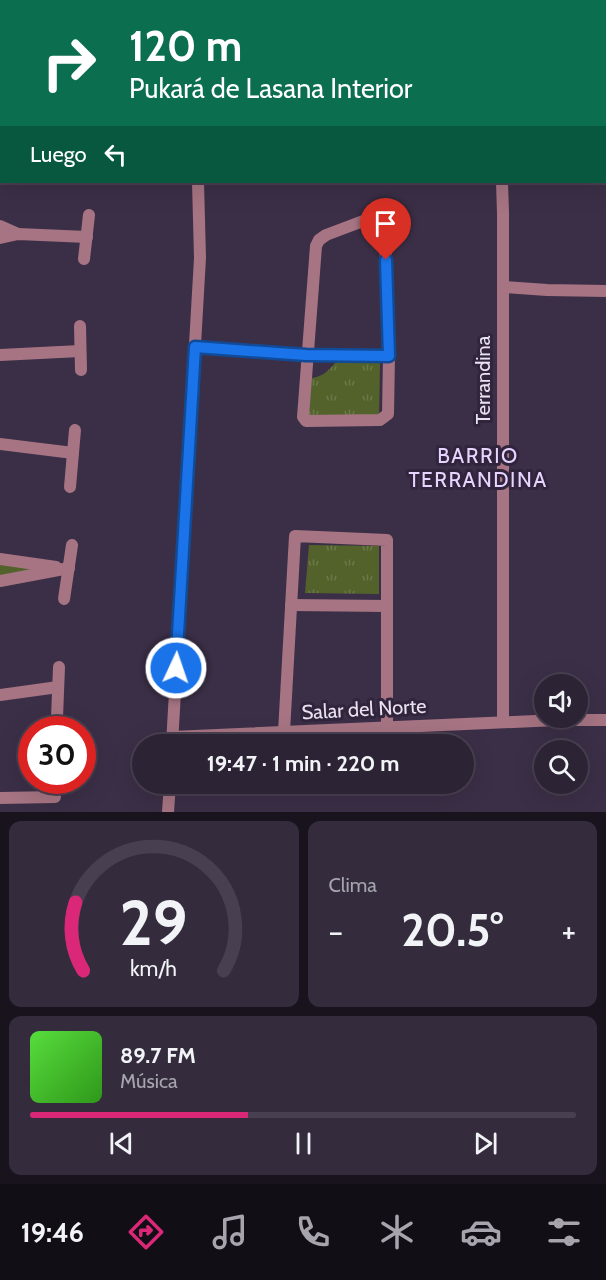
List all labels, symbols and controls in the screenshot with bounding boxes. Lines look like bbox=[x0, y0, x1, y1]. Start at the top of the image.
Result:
text: 120 m bbox=[129, 20, 242, 72]
icon: right bbox=[30, 24, 108, 102]
text: Pukará de Lasana Interior bbox=[129, 72, 412, 105]
icon: left bbox=[99, 138, 132, 171]
text: Luego bbox=[30, 141, 87, 168]
pin bbox=[360, 198, 411, 260]
icon: arrive bbox=[369, 207, 402, 240]
street label: Terrandina bbox=[471, 335, 495, 424]
district label: BARRIO TERRANDINA bbox=[408, 443, 548, 492]
position arrow bbox=[144, 636, 208, 700]
map controls bbox=[534, 674, 588, 794]
button: sound bbox=[534, 674, 588, 728]
street label: Salar del Norte bbox=[301, 694, 427, 724]
speed limit sign: 30 bbox=[18, 716, 96, 794]
button: search bbox=[534, 740, 588, 794]
text: 19:47 · 1 min · 220 m bbox=[207, 750, 399, 777]
text: Clima bbox=[329, 873, 377, 897]
text: 29 bbox=[120, 885, 188, 961]
text: 20.5° bbox=[401, 903, 503, 957]
text: − bbox=[329, 911, 343, 951]
text: + bbox=[561, 911, 576, 951]
text: km/h bbox=[130, 955, 177, 981]
text: 89.7 FM bbox=[120, 1042, 196, 1069]
text: Música bbox=[120, 1069, 178, 1093]
icon: previous bbox=[105, 1127, 138, 1160]
icon: pause bbox=[287, 1127, 320, 1160]
icon: next bbox=[469, 1127, 502, 1160]
icon: directions bbox=[125, 1211, 167, 1253]
icon: music bbox=[209, 1211, 251, 1253]
icon: phone bbox=[292, 1211, 334, 1253]
icon: climate bbox=[376, 1211, 418, 1253]
icon: car bbox=[460, 1211, 502, 1253]
icon: filters bbox=[543, 1211, 585, 1253]
text: 19:46 bbox=[21, 1216, 84, 1249]

